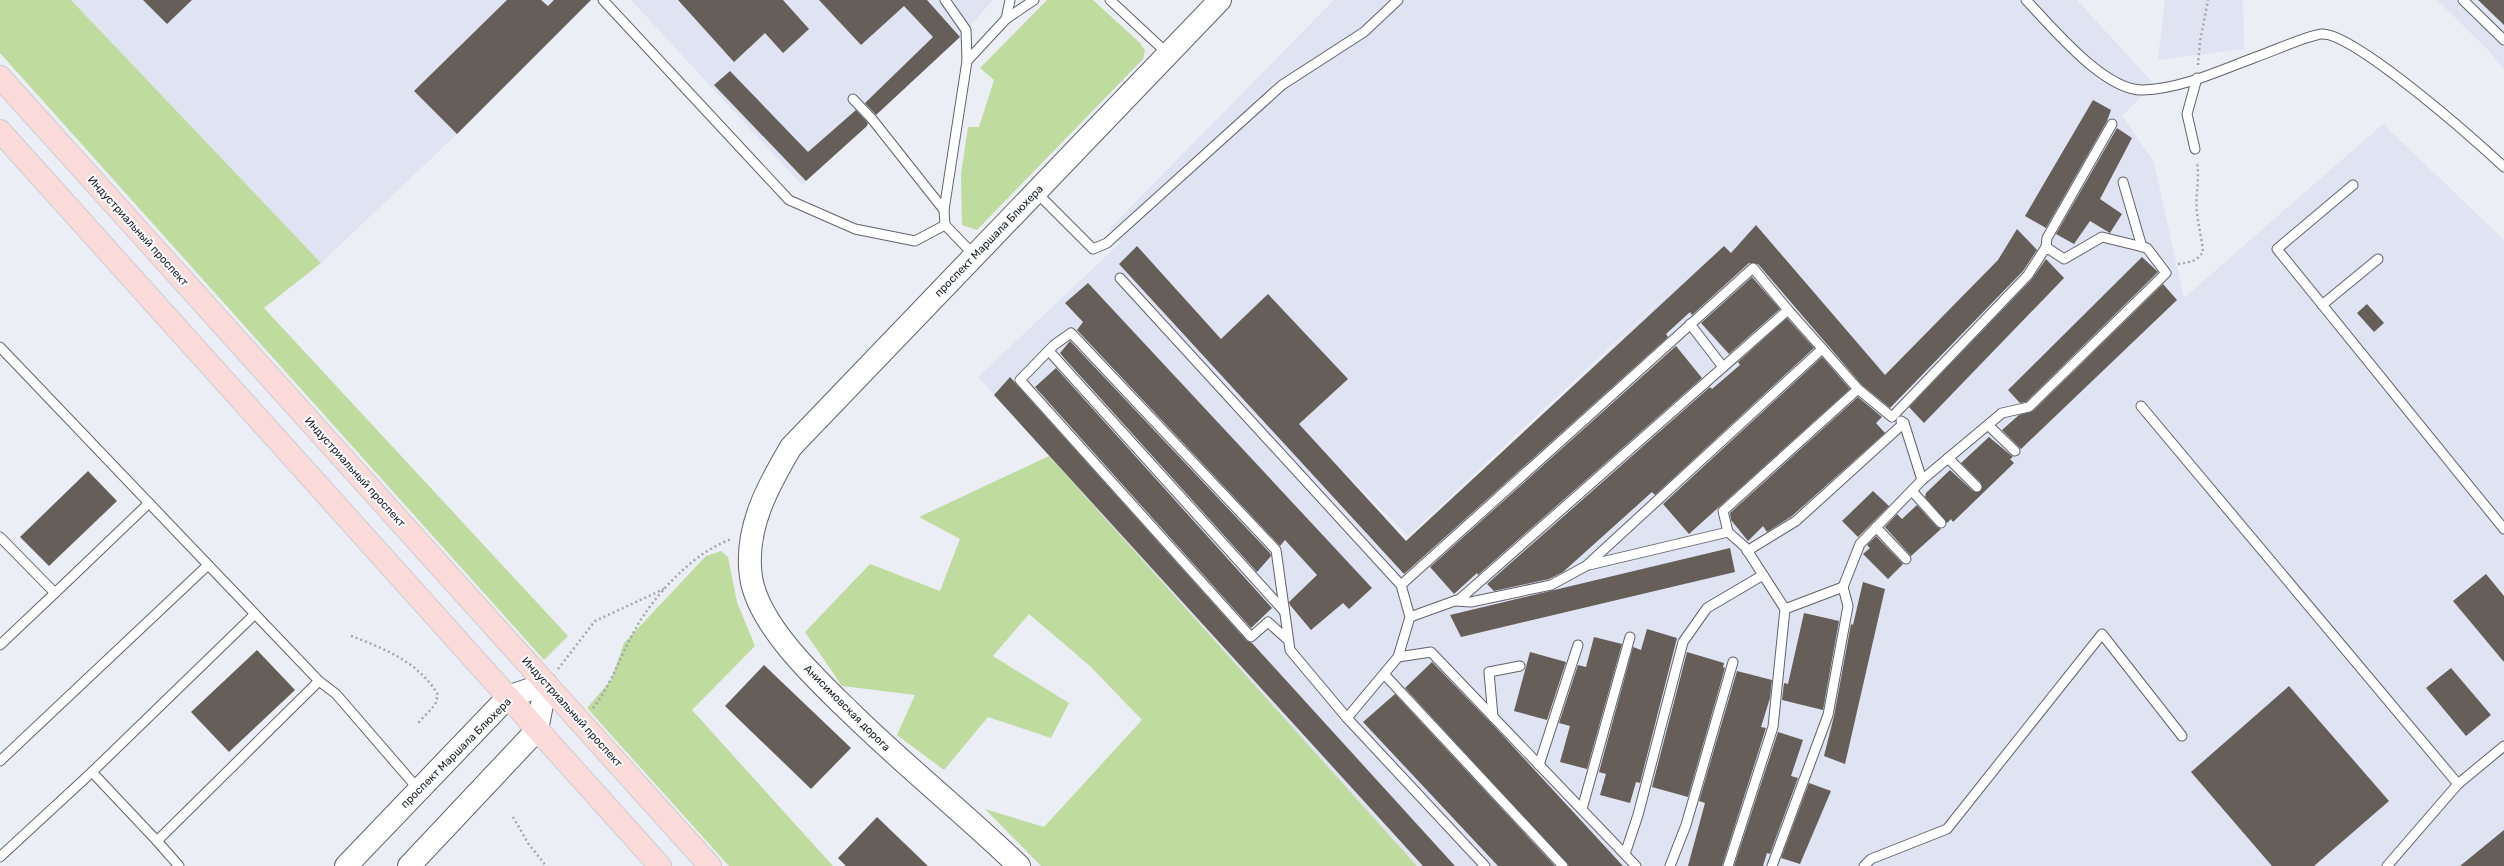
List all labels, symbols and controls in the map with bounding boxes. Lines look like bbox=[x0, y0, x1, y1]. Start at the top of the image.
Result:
street label: Индустриальный проспект bbox=[85, 173, 191, 289]
street label: проспект Маршала Блюхера bbox=[932, 182, 1046, 300]
street label: Индустриальный проспект bbox=[302, 414, 408, 530]
street label: Индустриальный проспект bbox=[519, 654, 625, 770]
street label: Анисимовская дорога bbox=[801, 662, 893, 754]
street label: проспект Маршала Блюхера bbox=[398, 695, 514, 811]

